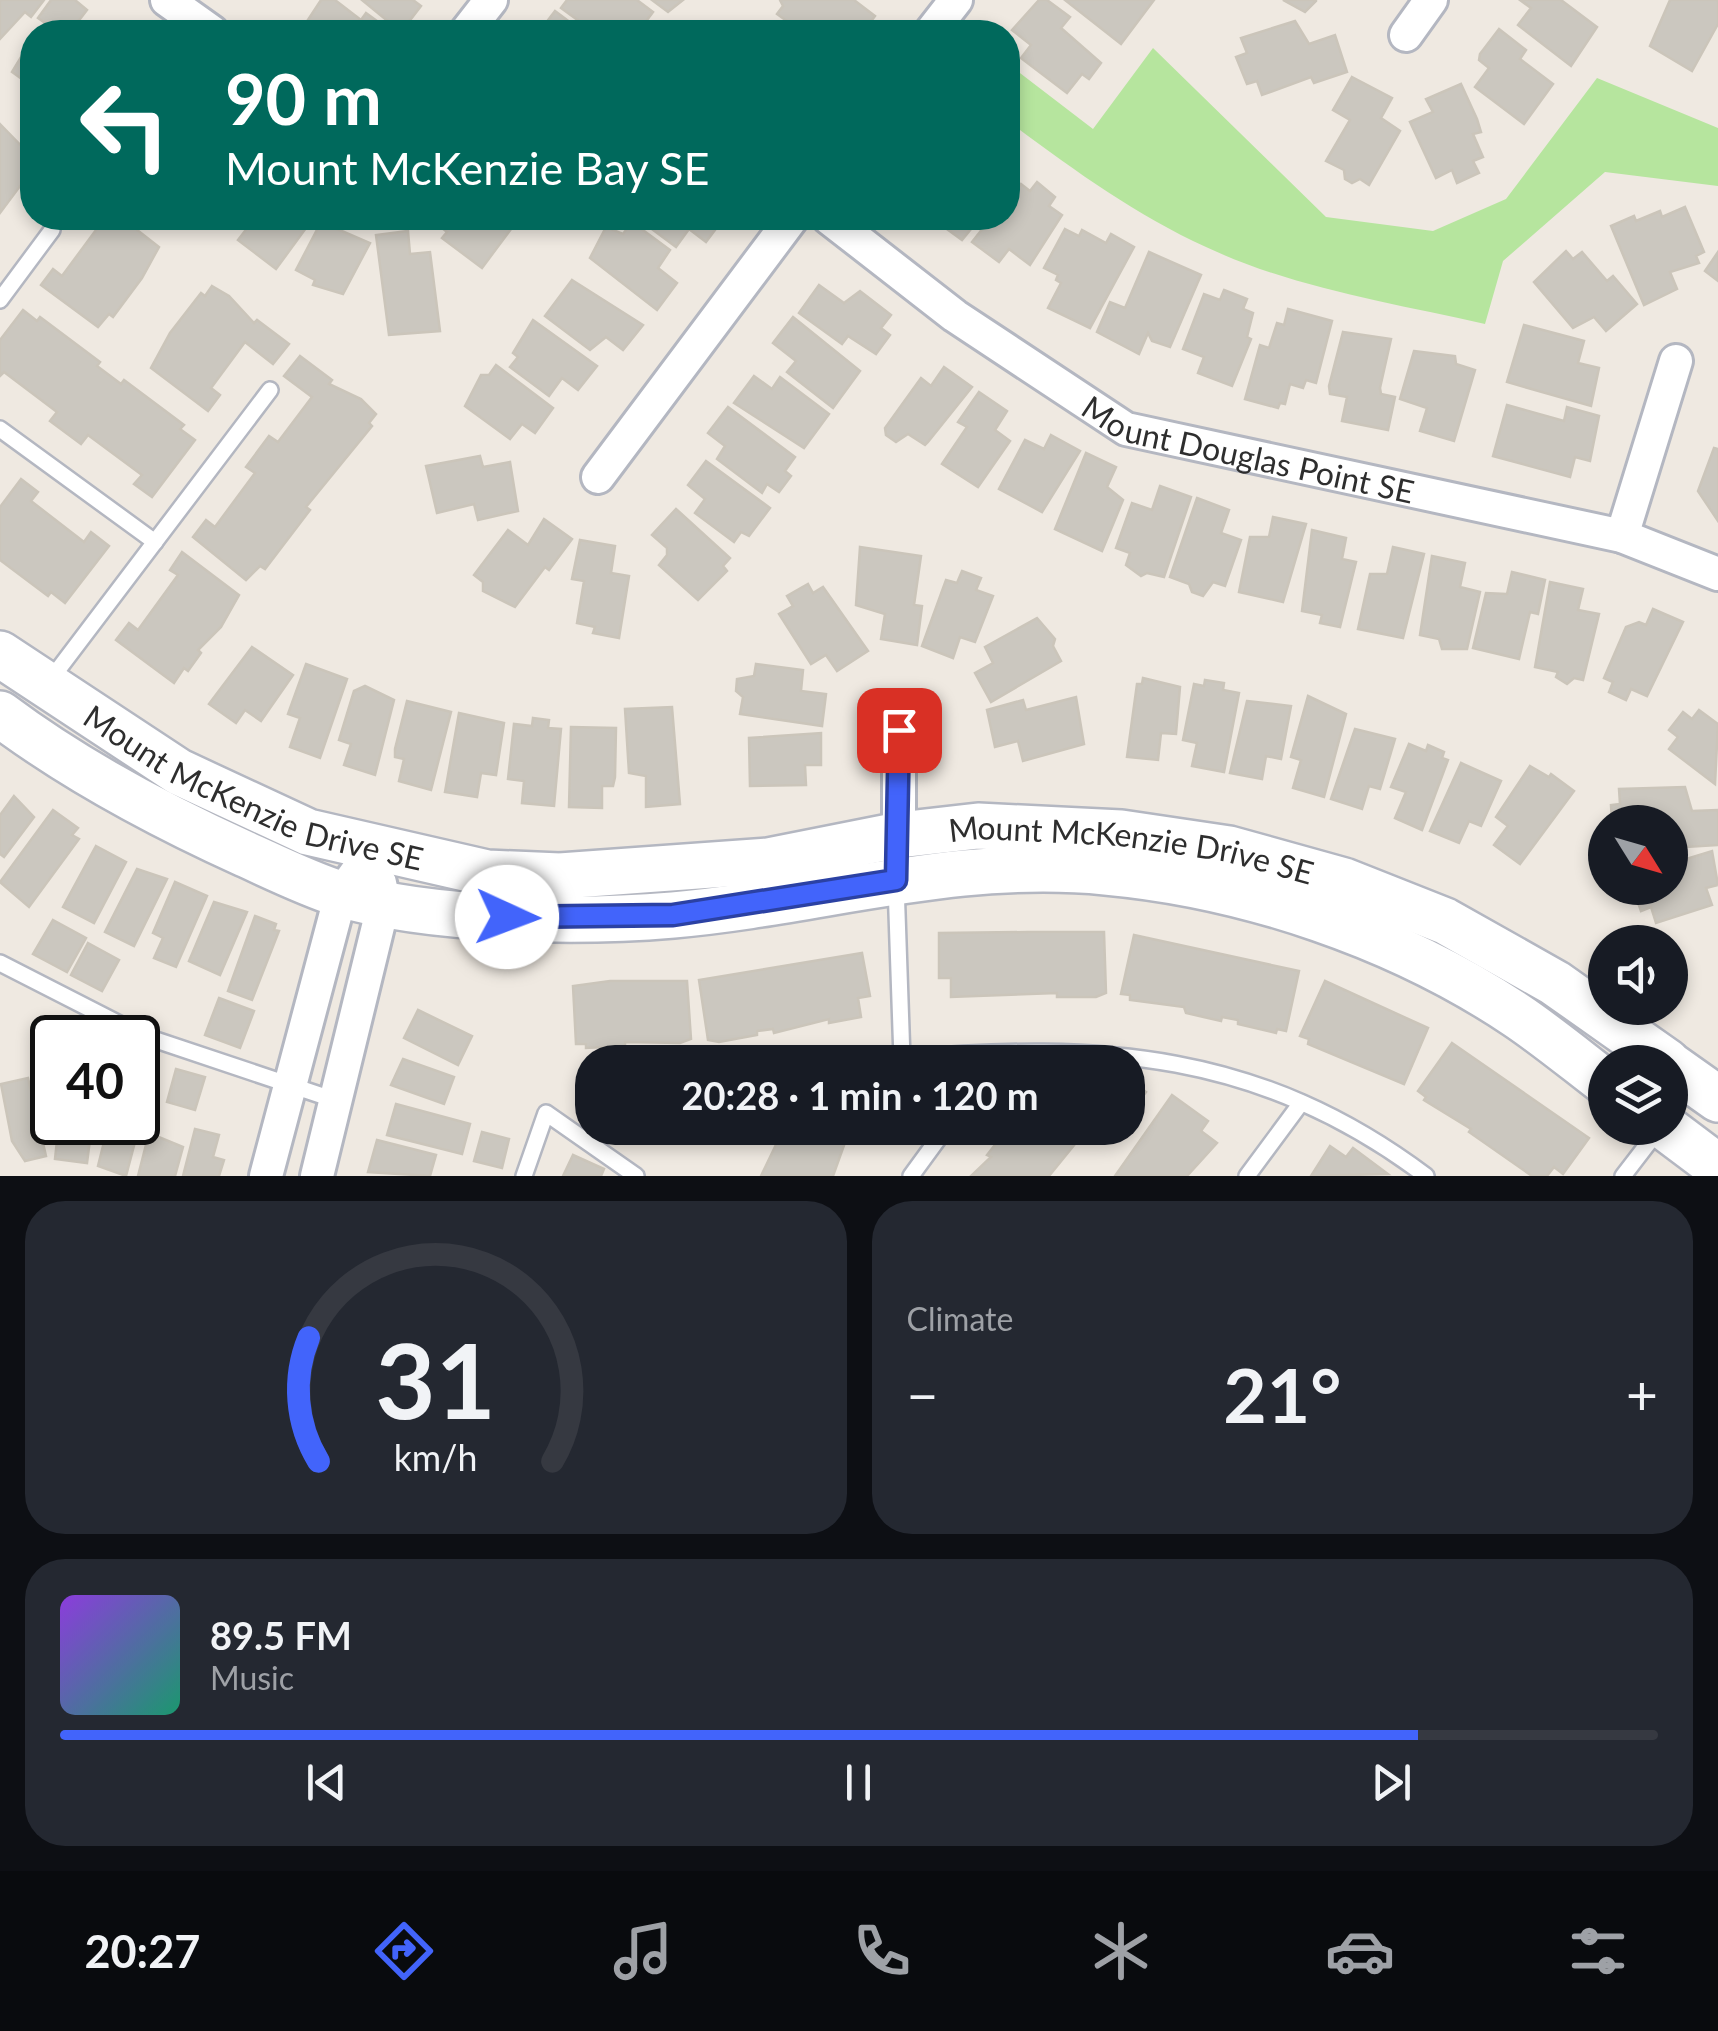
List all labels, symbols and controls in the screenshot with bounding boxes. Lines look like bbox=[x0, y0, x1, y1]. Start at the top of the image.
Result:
text: 90 m bbox=[225, 56, 382, 140]
icon: left bbox=[60, 60, 190, 190]
text: Mount McKenzie Bay SE bbox=[225, 141, 709, 195]
street label: Mount Douglas Point SE bbox=[1075, 386, 1418, 510]
pin bbox=[857, 688, 942, 773]
street label: Mount McKenzie Drive SE bbox=[77, 696, 427, 877]
icon: arrive bbox=[872, 703, 927, 758]
north arrow bbox=[1588, 805, 1688, 905]
map controls bbox=[1588, 805, 1688, 1145]
street label: Mount McKenzie Drive SE bbox=[946, 807, 1318, 891]
position arrow bbox=[455, 865, 559, 969]
button: sound bbox=[1588, 925, 1688, 1025]
speed limit sign: 40 bbox=[30, 1015, 160, 1145]
button: layers bbox=[1588, 1045, 1688, 1145]
text: 20:28 · 1 min · 120 m bbox=[681, 1072, 1039, 1118]
text: Climate bbox=[907, 1299, 1013, 1338]
text: 31 bbox=[375, 1316, 496, 1441]
text: 21° bbox=[1223, 1349, 1341, 1439]
text: − bbox=[907, 1361, 938, 1427]
text: + bbox=[1626, 1361, 1658, 1427]
text: km/h bbox=[394, 1436, 478, 1479]
text: 89.5 FM bbox=[210, 1612, 352, 1658]
text: Music bbox=[210, 1658, 294, 1697]
icon: previous bbox=[299, 1755, 354, 1810]
icon: pause bbox=[831, 1755, 886, 1810]
icon: next bbox=[1364, 1755, 1419, 1810]
icon: directions bbox=[369, 1916, 439, 1986]
icon: music bbox=[608, 1916, 678, 1986]
icon: phone bbox=[847, 1916, 917, 1986]
icon: climate bbox=[1086, 1916, 1156, 1986]
icon: car bbox=[1325, 1916, 1395, 1986]
icon: filters bbox=[1563, 1916, 1633, 1986]
text: 20:27 bbox=[84, 1924, 200, 1978]

